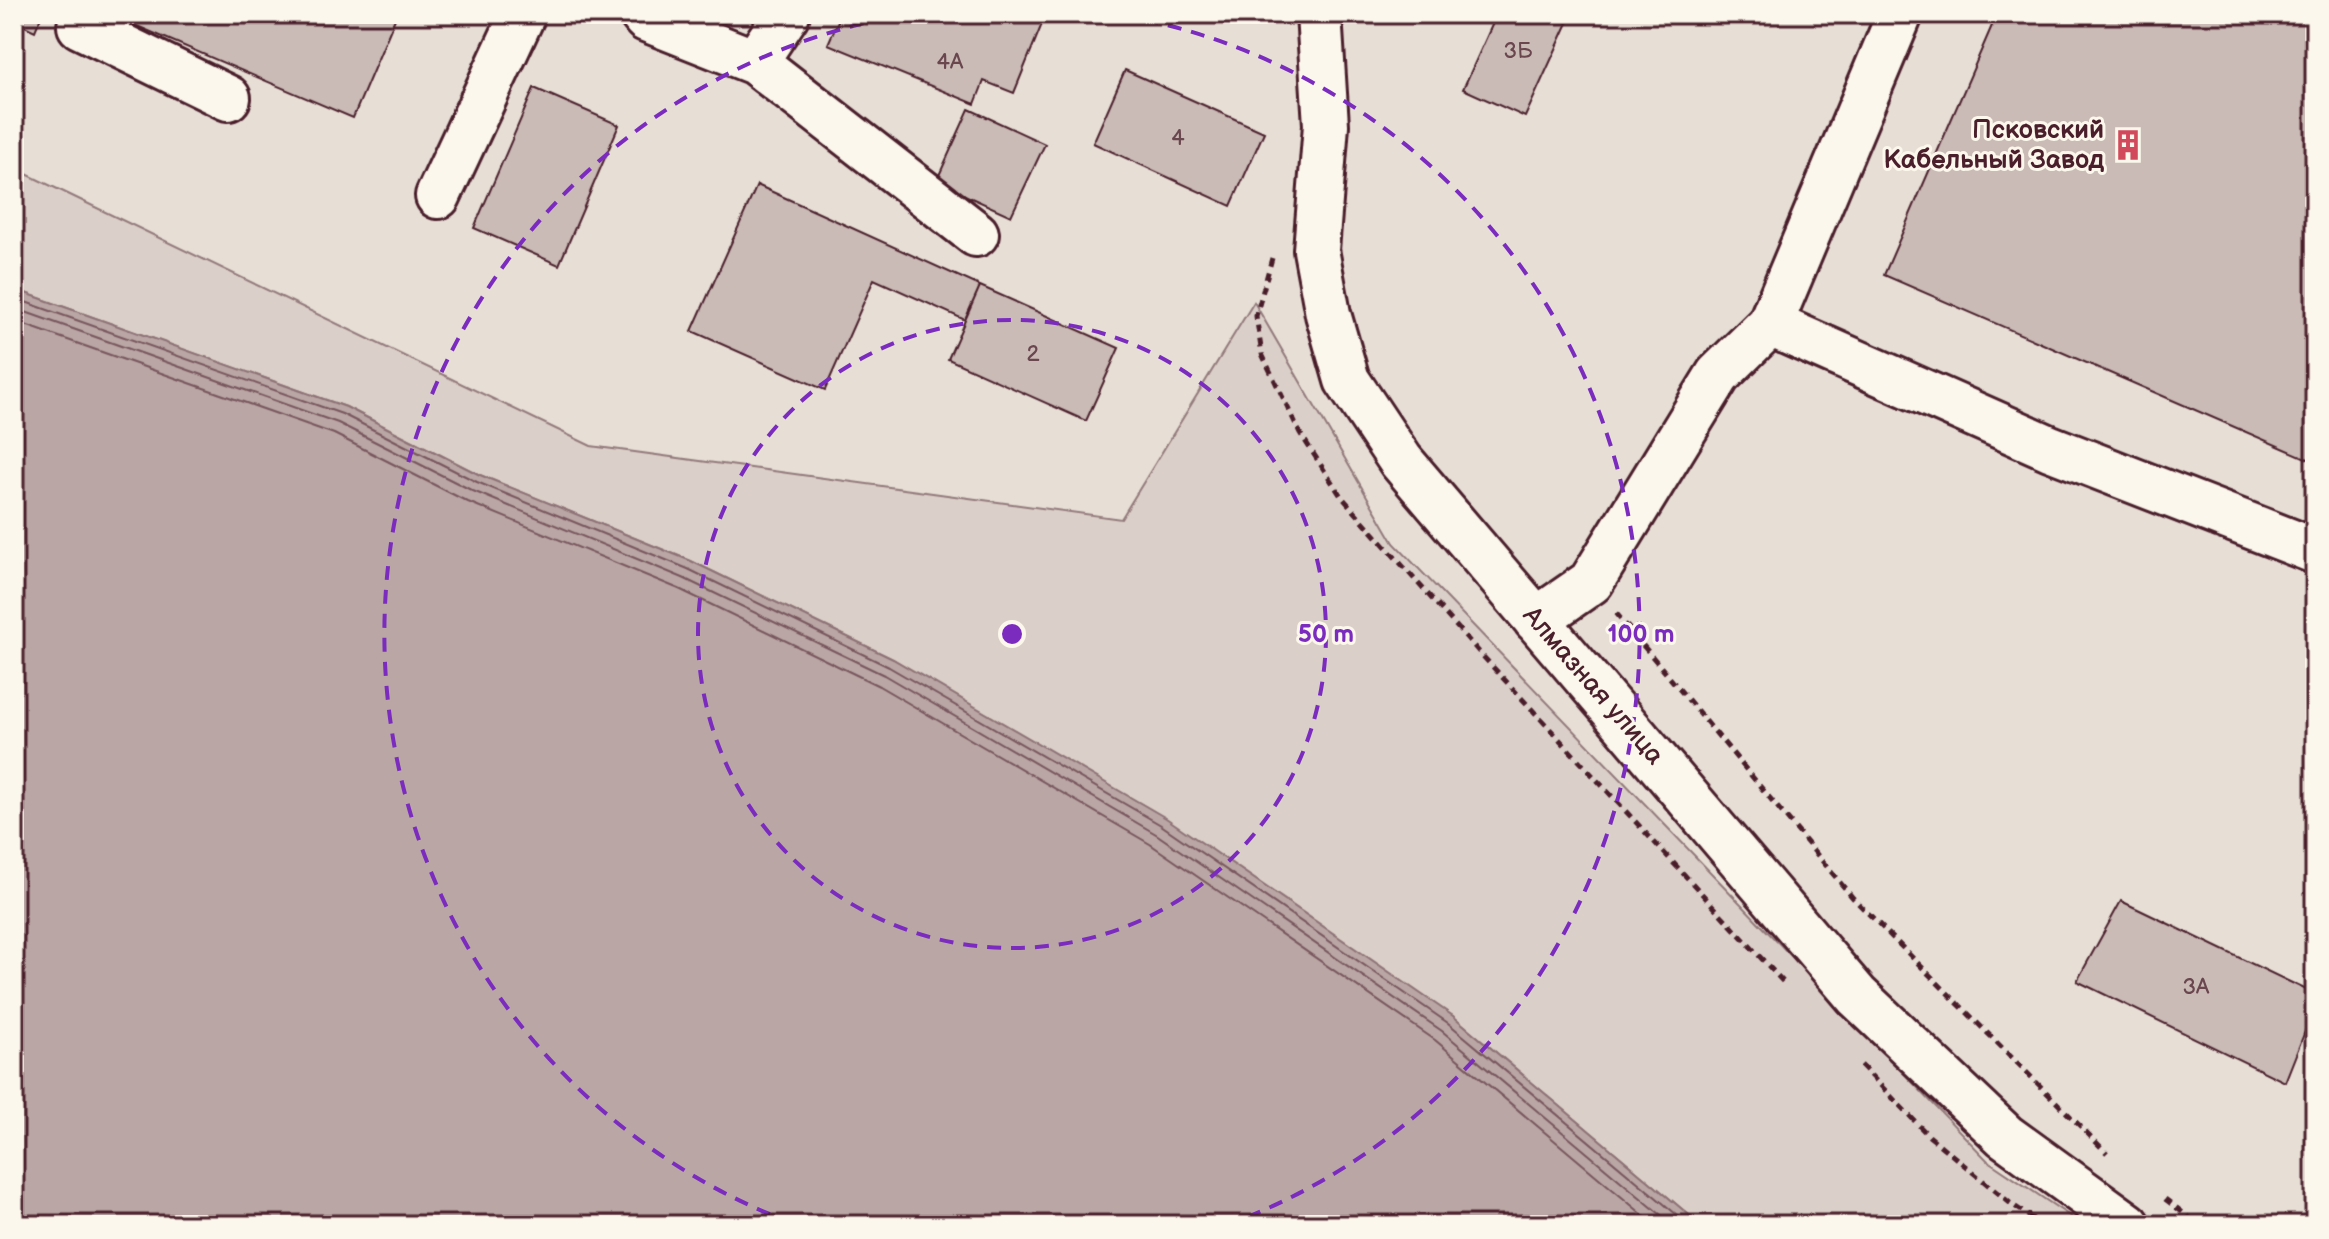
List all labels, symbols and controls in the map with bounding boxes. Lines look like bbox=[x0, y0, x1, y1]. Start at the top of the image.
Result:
house number: 3Б bbox=[1504, 38, 1533, 65]
house number: 4А bbox=[937, 49, 964, 76]
place label: Псковский Кабельный Завод bbox=[1883, 115, 2104, 176]
house number: 4 bbox=[1171, 125, 1185, 152]
building icon: Псковский Кабельный Завод bbox=[2111, 128, 2145, 162]
house number: 2 bbox=[1027, 341, 1040, 368]
street label: Алмазная улица bbox=[1515, 600, 1670, 771]
centre of rings bbox=[998, 620, 1026, 648]
text: 50 m bbox=[1298, 620, 1354, 649]
text: 100 m bbox=[1608, 620, 1674, 649]
house number: 3А bbox=[2183, 974, 2210, 1001]

